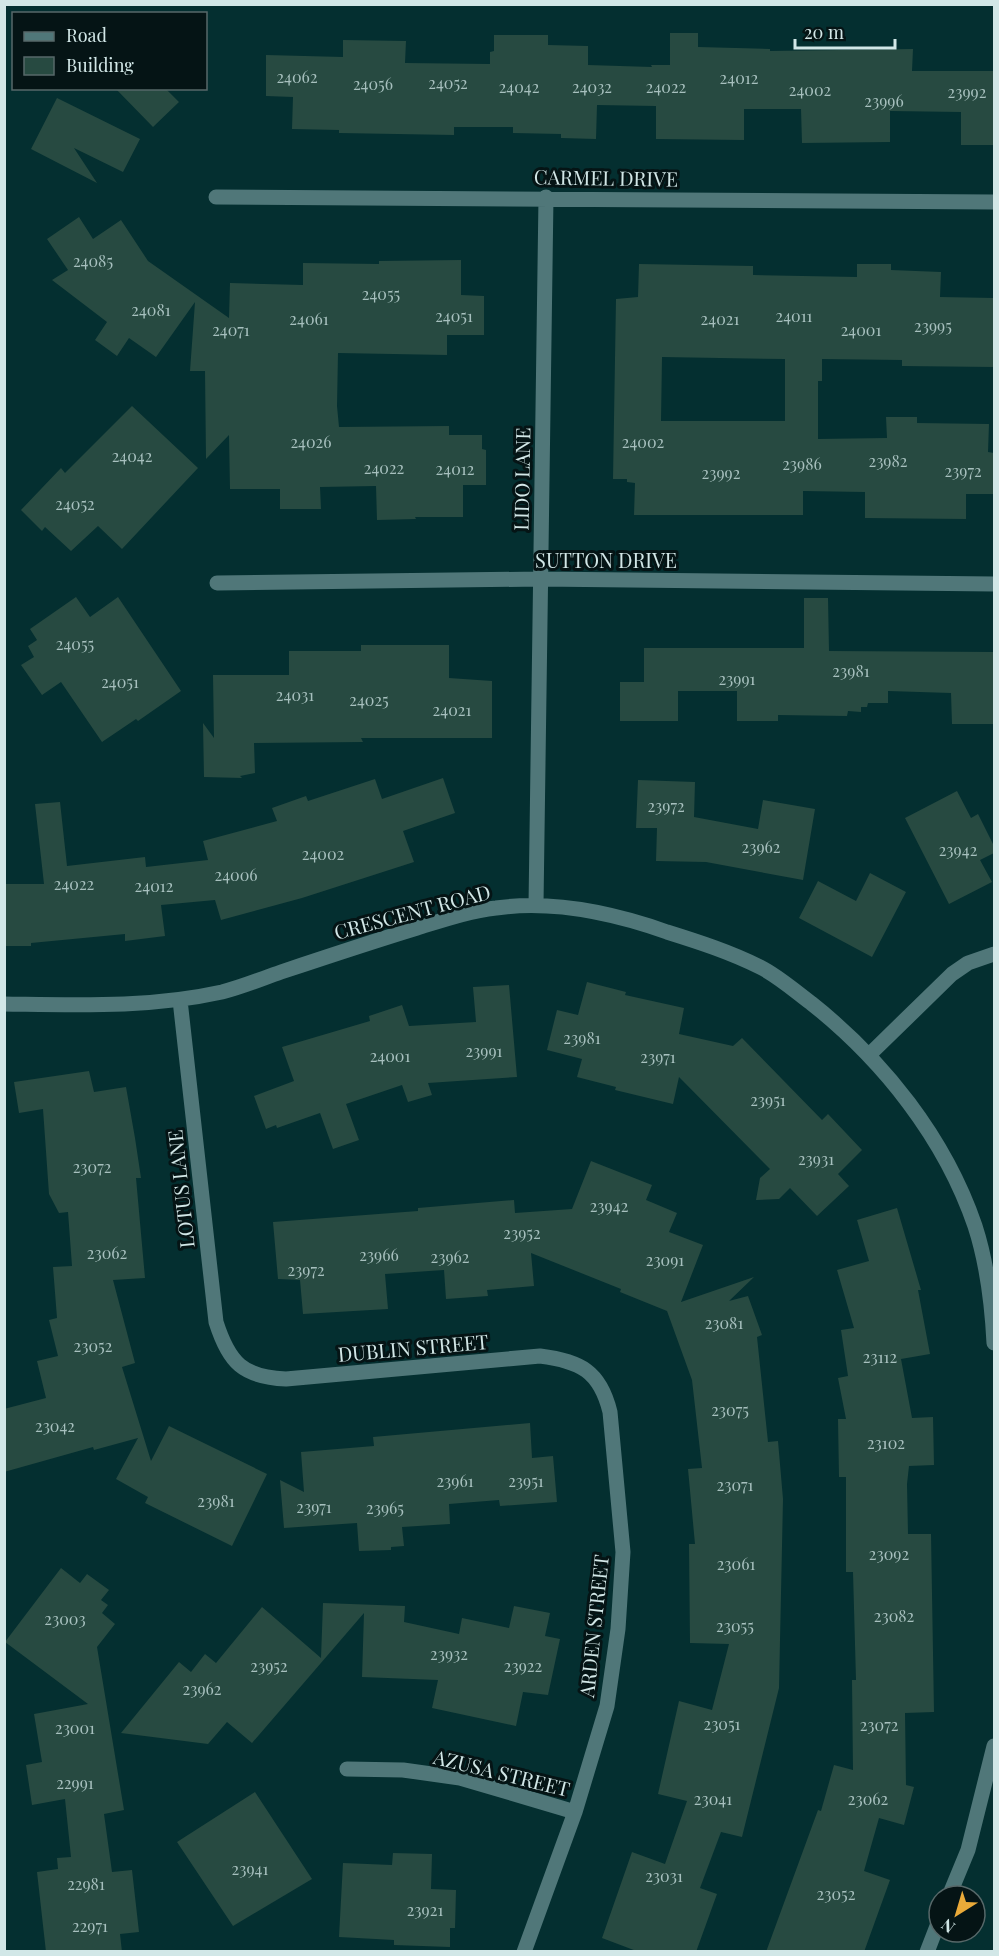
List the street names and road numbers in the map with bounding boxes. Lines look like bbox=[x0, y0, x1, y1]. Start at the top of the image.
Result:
street label: CARMEL DRIVE bbox=[534, 162, 678, 192]
street label: LIDO LANE bbox=[507, 427, 535, 531]
street label: SUTTON DRIVE bbox=[535, 546, 677, 573]
street label: CRESCENT ROAD bbox=[331, 877, 493, 945]
street label: LOTUS LANE bbox=[160, 1129, 200, 1249]
street label: DUBLIN STREET bbox=[337, 1327, 489, 1367]
street label: ARDEN STREET bbox=[572, 1553, 614, 1700]
street label: AZUSA STREET bbox=[430, 1742, 573, 1802]

